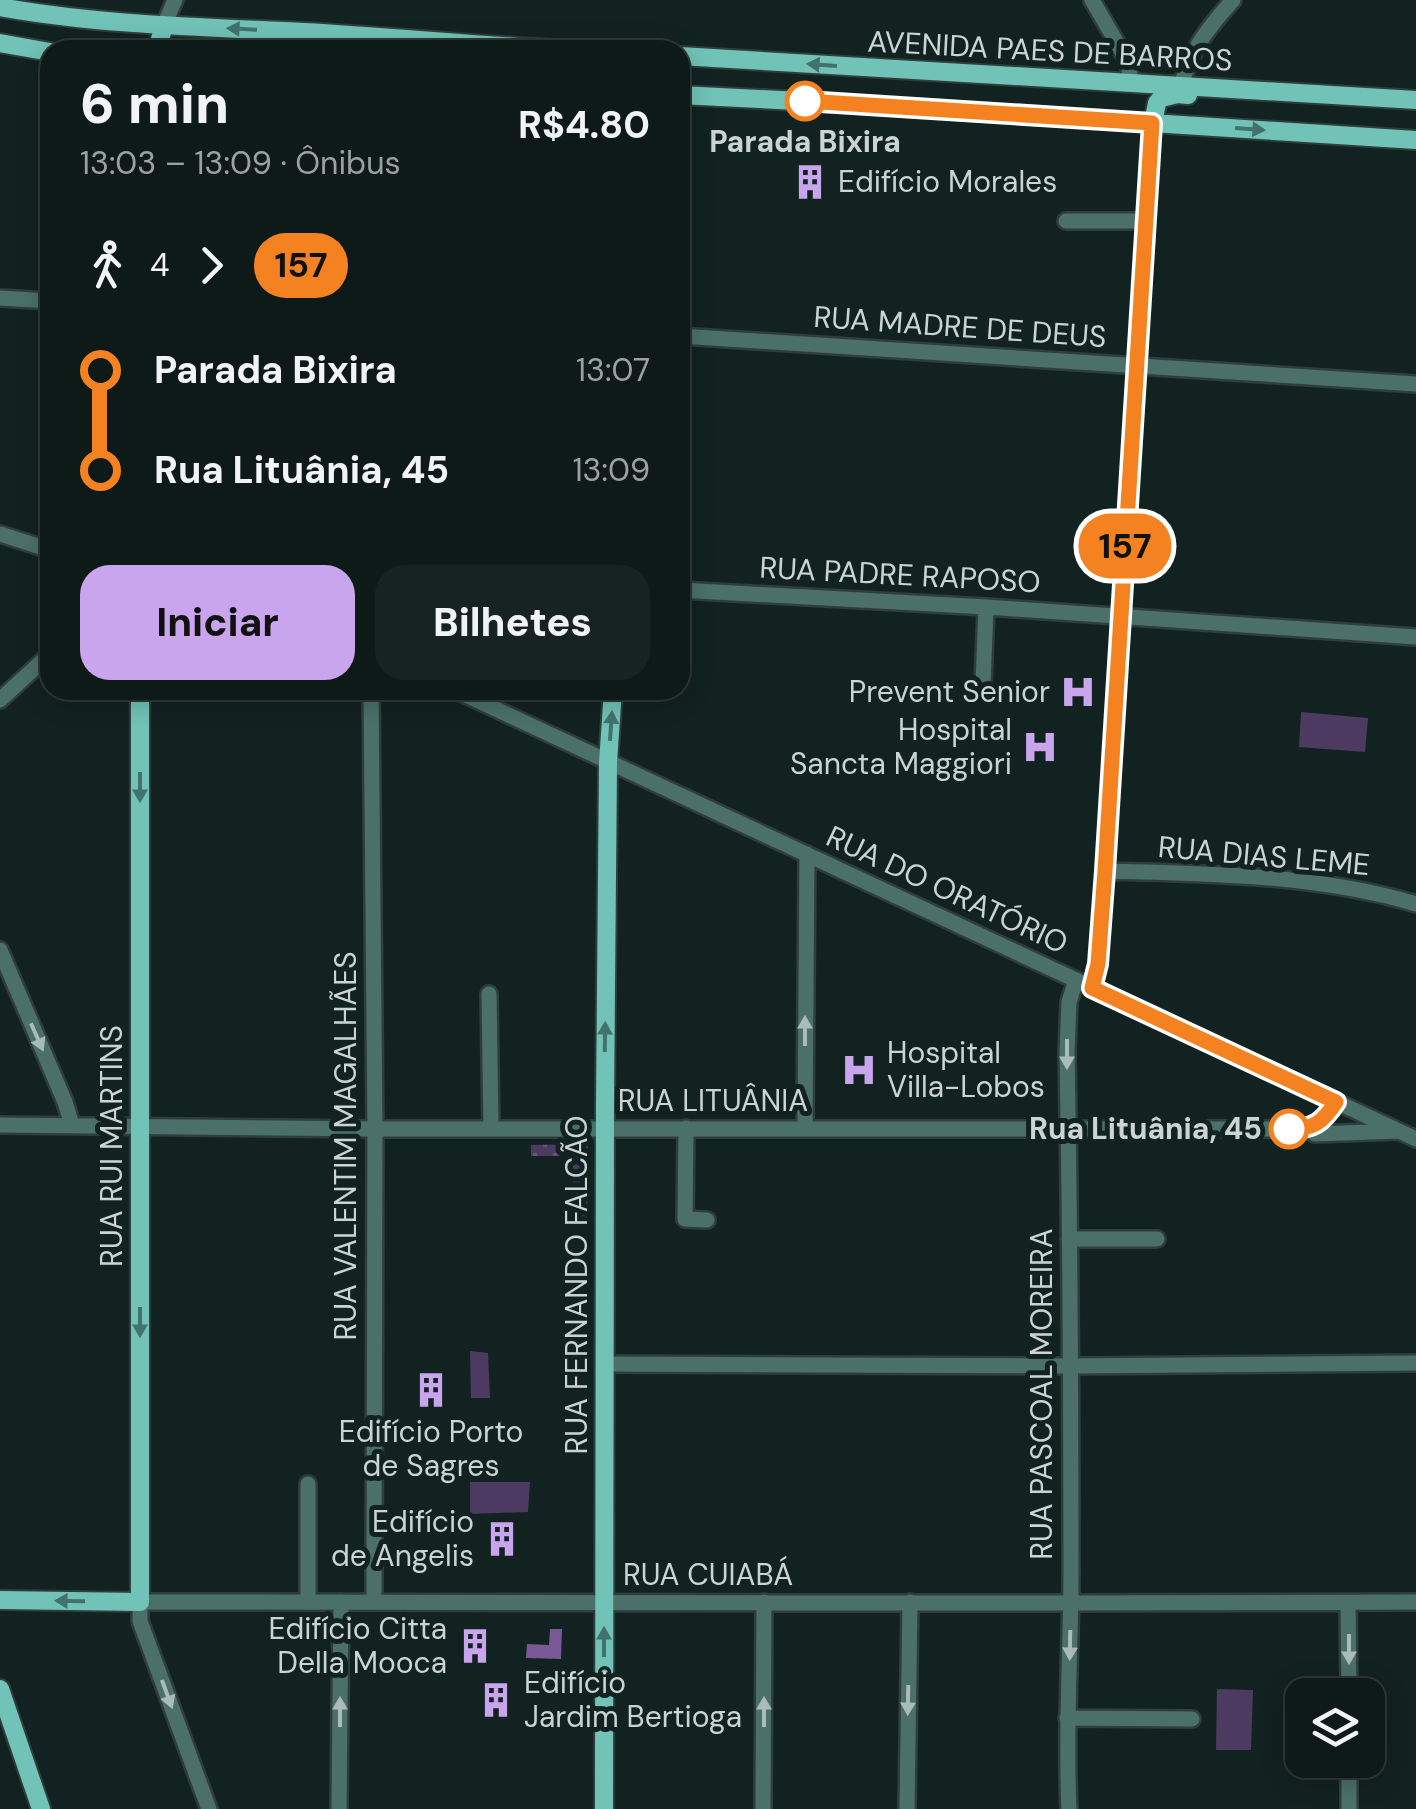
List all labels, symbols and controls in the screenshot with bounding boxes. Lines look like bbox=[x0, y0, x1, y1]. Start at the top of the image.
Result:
one-way arrow bbox=[226, 21, 258, 37]
street label: AVENIDA PAES DE BARROS bbox=[867, 21, 1233, 80]
one-way arrow bbox=[805, 57, 837, 73]
text: 6 min bbox=[80, 68, 229, 140]
marker: Parada Bixira bbox=[786, 82, 824, 120]
text: R$4.80 bbox=[518, 100, 650, 150]
one-way arrow bbox=[1234, 121, 1266, 137]
place label: Parada Bixira bbox=[709, 122, 901, 161]
text: 13:03 – 13:09 · Ônibus bbox=[80, 142, 401, 184]
place label: Edifício Morales bbox=[838, 162, 1057, 201]
building icon: Edifício Morales bbox=[791, 163, 829, 201]
icon: walk bbox=[80, 238, 135, 293]
icon: forward bbox=[184, 238, 239, 293]
text: 157 bbox=[274, 242, 328, 288]
text: 4 bbox=[150, 244, 169, 286]
street label: RUA MADRE DE DEUS bbox=[812, 297, 1108, 356]
text: Parada Bixira bbox=[154, 345, 397, 395]
text: 13:07 bbox=[576, 349, 650, 391]
text: Rua Lituânia, 45 bbox=[154, 445, 449, 495]
text: 13:09 bbox=[573, 449, 650, 491]
line badge: 157 bbox=[1068, 514, 1182, 578]
text: 157 bbox=[1098, 523, 1152, 569]
street label: RUA PADRE RAPOSO bbox=[758, 548, 1042, 601]
button: Iniciar bbox=[80, 565, 355, 680]
button: Bilhetes bbox=[375, 565, 650, 680]
place label: Prevent Senior bbox=[849, 672, 1050, 711]
hospital icon: Prevent Senior bbox=[1059, 673, 1097, 711]
one-way arrow bbox=[603, 709, 619, 741]
place label: Hospital Sancta Maggiori bbox=[790, 710, 1012, 783]
hospital icon: Hospital Sancta Maggiori bbox=[1021, 728, 1059, 766]
one-way arrow bbox=[132, 772, 148, 804]
street label: RUA DO ORATÓRIO bbox=[820, 817, 1074, 963]
street label: RUA DIAS LEME bbox=[1157, 827, 1372, 884]
street label: RUA VALENTIM MAGALHÃES bbox=[326, 951, 365, 1341]
one-way arrow bbox=[797, 1014, 813, 1046]
one-way arrow bbox=[598, 1020, 614, 1052]
one-way arrow bbox=[29, 1022, 45, 1052]
street label: RUA RUI MARTINS bbox=[92, 1025, 131, 1267]
place label: Hospital Villa-Lobos bbox=[887, 1033, 1045, 1106]
one-way arrow bbox=[1059, 1038, 1075, 1070]
hospital icon: Hospital Villa-Lobos bbox=[840, 1051, 878, 1089]
street label: RUA LITUÂNIA bbox=[618, 1081, 808, 1120]
place label: Rua Lituânia, 45 bbox=[1029, 1109, 1262, 1148]
marker: Rua Lituânia, 45 bbox=[1270, 1110, 1308, 1148]
street label: RUA FERNANDO FALCÃO bbox=[557, 1115, 596, 1455]
street label: RUA PASCOAL MOREIRA bbox=[1022, 1228, 1061, 1560]
one-way arrow bbox=[132, 1307, 148, 1339]
building icon: Edifício Porto de Sagres bbox=[412, 1371, 450, 1409]
place label: Edifício Porto de Sagres bbox=[339, 1412, 523, 1485]
place label: Edifício de Angelis bbox=[331, 1502, 474, 1575]
building icon: Edifício de Angelis bbox=[483, 1520, 521, 1558]
street label: RUA CUIABÁ bbox=[623, 1555, 793, 1594]
one-way arrow bbox=[53, 1593, 85, 1609]
place label: Edifício Citta Della Mooca bbox=[268, 1609, 447, 1682]
one-way arrow bbox=[596, 1625, 612, 1657]
building icon: Edifício Citta Della Mooca bbox=[456, 1627, 494, 1665]
one-way arrow bbox=[1062, 1630, 1078, 1662]
one-way arrow bbox=[1341, 1633, 1357, 1665]
place label: Edifício Jardim Bertioga bbox=[524, 1663, 742, 1736]
map controls bbox=[1285, 1678, 1385, 1778]
button: layers bbox=[1285, 1678, 1385, 1778]
one-way arrow bbox=[160, 1680, 175, 1710]
building icon: Edifício Jardim Bertioga bbox=[477, 1681, 515, 1719]
one-way arrow bbox=[900, 1684, 916, 1716]
one-way arrow bbox=[332, 1695, 348, 1727]
one-way arrow bbox=[756, 1695, 772, 1727]

